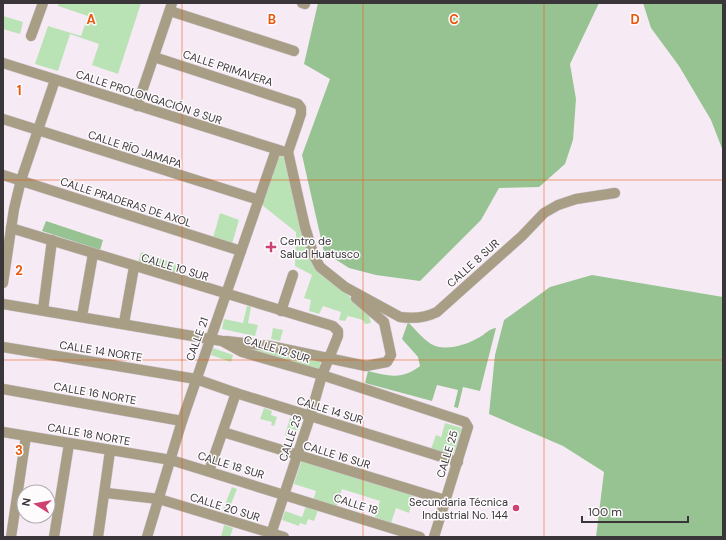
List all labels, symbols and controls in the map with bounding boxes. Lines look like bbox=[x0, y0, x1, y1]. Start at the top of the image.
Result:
text: A bbox=[86, 11, 96, 28]
text: B bbox=[268, 11, 276, 28]
text: C bbox=[449, 11, 459, 28]
text: D bbox=[630, 11, 640, 28]
street label: CALLE PRIMAVERA bbox=[181, 47, 275, 89]
street label: CALLE PROLONGACIÓN 8 SUR bbox=[74, 67, 224, 127]
text: 1 bbox=[17, 82, 21, 99]
street label: CALLE RÍO JAMAPA bbox=[86, 127, 184, 171]
street label: CALLE PRADERAS DE AXOL bbox=[59, 174, 194, 230]
place label: Centro de Salud Huatusco bbox=[280, 234, 360, 261]
street label: CALLE 8 SUR bbox=[444, 236, 502, 290]
marker: Centro de Salud Huatusco bbox=[265, 241, 277, 253]
street label: CALLE 10 SUR bbox=[140, 250, 210, 284]
text: 2 bbox=[15, 262, 23, 279]
street label: CALLE 21 bbox=[183, 315, 211, 363]
street label: CALLE 12 SUR bbox=[242, 332, 312, 366]
street label: CALLE 14 NORTE bbox=[59, 338, 143, 364]
street label: CALLE 16 NORTE bbox=[52, 379, 138, 407]
street label: CALLE 14 SUR bbox=[295, 393, 365, 427]
street label: CALLE 23 bbox=[275, 413, 305, 463]
street label: CALLE 18 NORTE bbox=[47, 420, 131, 448]
street label: CALLE 25 bbox=[433, 428, 461, 479]
street label: CALLE 16 SUR bbox=[302, 438, 372, 472]
text: 3 bbox=[15, 442, 23, 459]
street label: CALLE 18 SUR bbox=[196, 448, 266, 482]
north arrow bbox=[16, 484, 56, 524]
street label: CALLE 20 SUR bbox=[188, 490, 262, 524]
street label: CALLE 18 bbox=[332, 491, 380, 517]
place label: Secundaria Técnica Industrial No. 144 bbox=[409, 495, 508, 522]
text: N bbox=[19, 497, 34, 507]
scale bar bbox=[582, 498, 688, 524]
marker: Secundaria Técnica Industrial No. 144 bbox=[511, 503, 521, 513]
text: 100 m bbox=[588, 504, 622, 520]

